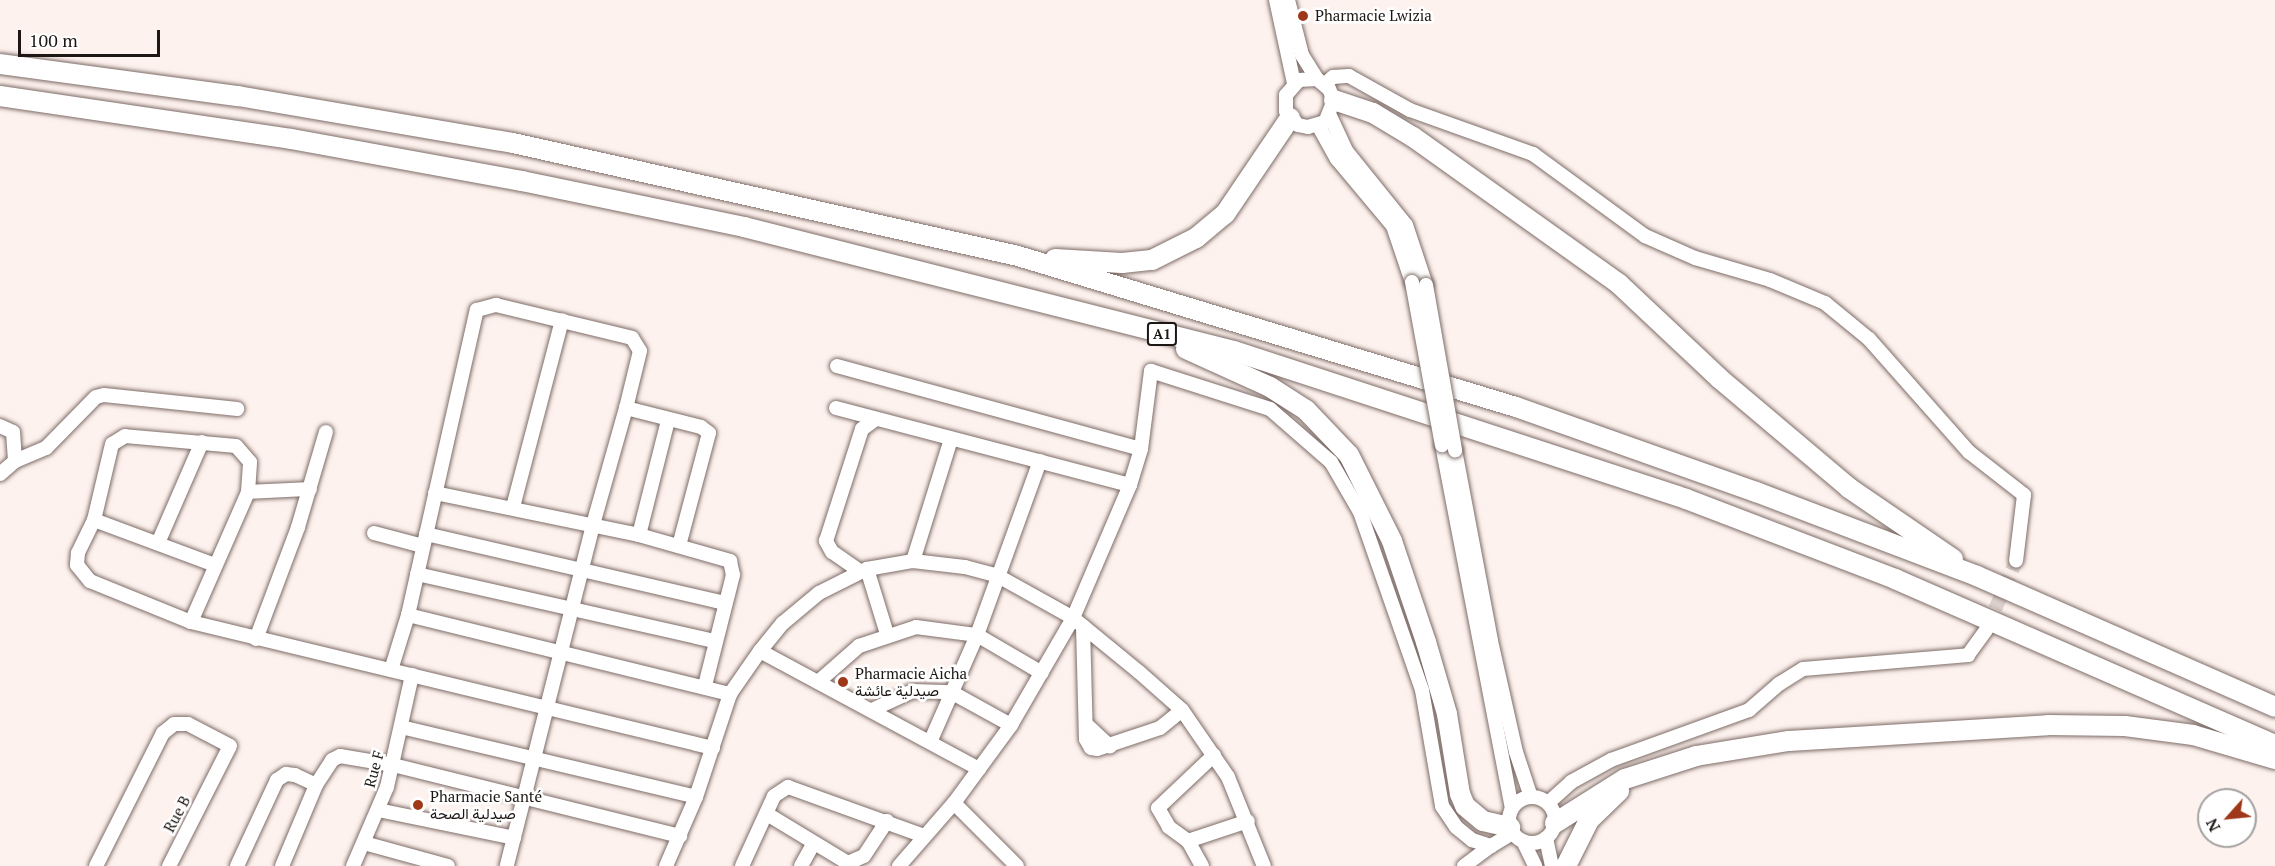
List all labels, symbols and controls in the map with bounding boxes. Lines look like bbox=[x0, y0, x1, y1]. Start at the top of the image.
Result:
place label: Pharmacie Lwizia bbox=[1315, 7, 1432, 25]
marker: Pharmacie Lwizia bbox=[1296, 9, 1310, 23]
scale bar bbox=[21, 18, 164, 56]
text: 100 m bbox=[29, 28, 78, 52]
road number: A1 bbox=[1146, 323, 1178, 345]
place label: Pharmacie Aicha صيدلية عائشة bbox=[855, 664, 967, 699]
marker: Pharmacie Aicha صيدلية عائشة bbox=[836, 675, 850, 689]
street label: Rue F bbox=[360, 749, 388, 789]
place label: Pharmacie Santé صيدلية الصحة bbox=[430, 787, 542, 822]
north arrow bbox=[2197, 788, 2257, 848]
street label: Rue B bbox=[160, 793, 194, 835]
marker: Pharmacie Santé صيدلية الصحة bbox=[411, 798, 425, 812]
text: N bbox=[2200, 815, 2225, 836]

